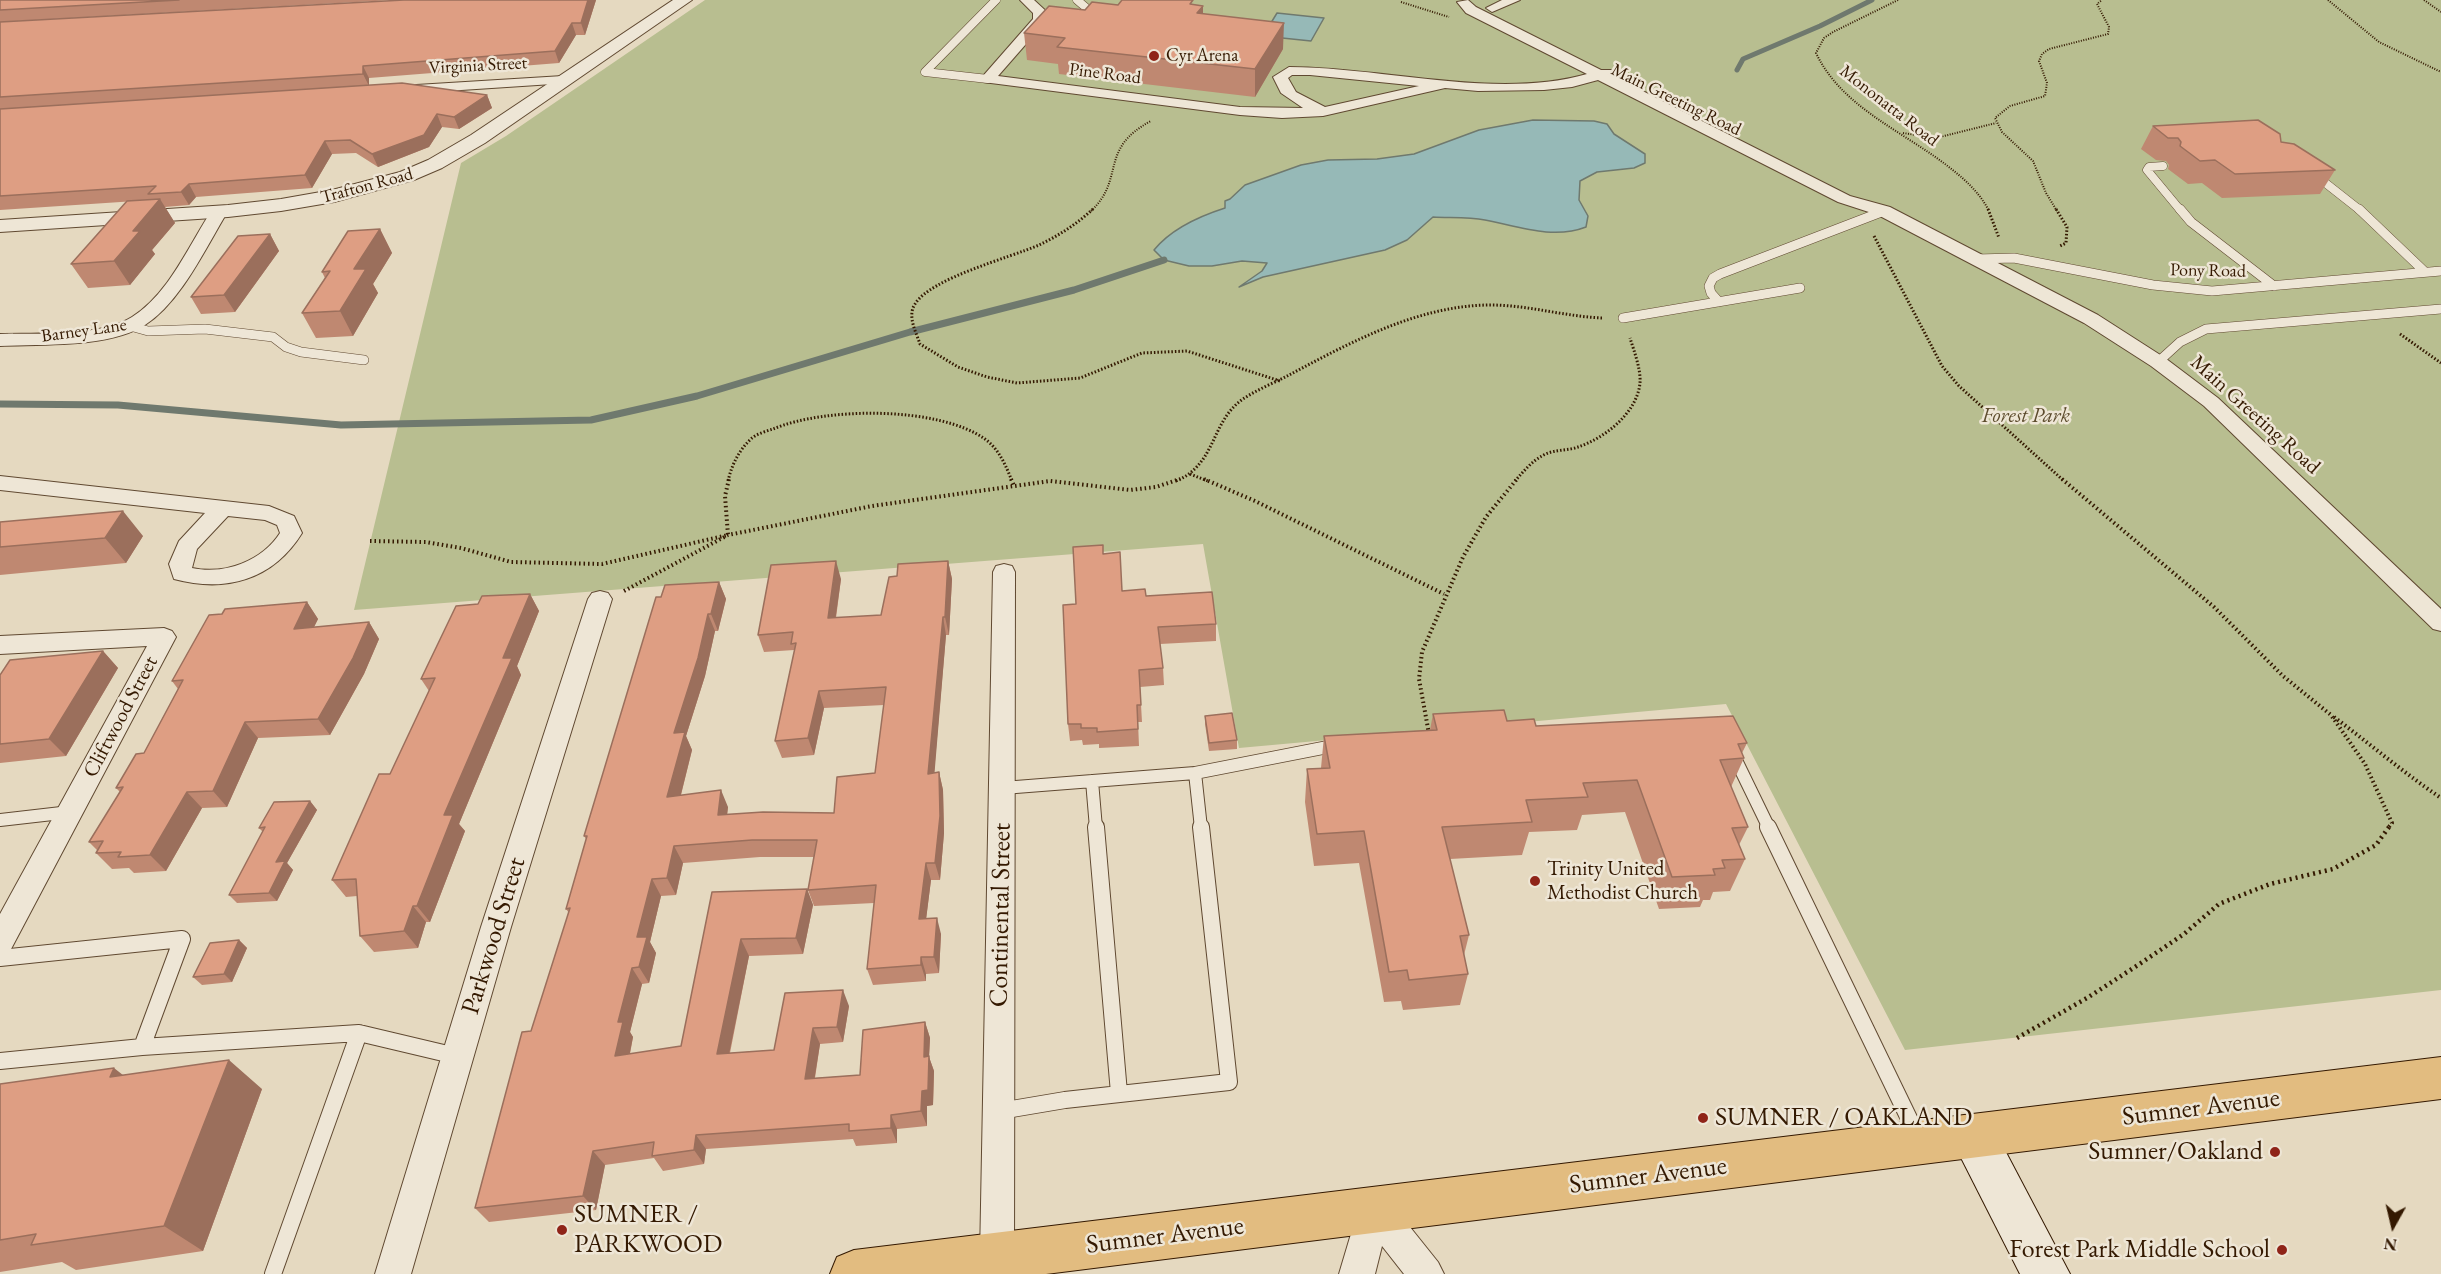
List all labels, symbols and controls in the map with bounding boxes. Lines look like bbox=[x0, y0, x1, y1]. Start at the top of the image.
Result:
place label: Cyr Arena bbox=[1166, 45, 1238, 67]
marker: Cyr Arena bbox=[1147, 49, 1161, 63]
street label: Virginia Street bbox=[428, 53, 528, 79]
street label: Pine Road bbox=[1068, 59, 1142, 89]
street label: Main Greeting Road bbox=[1607, 59, 1745, 141]
street label: Mononatta Road bbox=[1835, 61, 1943, 151]
street label: Trafton Road bbox=[319, 163, 415, 209]
street label: Pony Road bbox=[2170, 260, 2246, 282]
street label: Barney Lane bbox=[40, 314, 128, 348]
street label: Main Greeting Road bbox=[2185, 350, 2325, 480]
park label: Forest Park bbox=[1982, 403, 2070, 429]
street label: Cliftwood Street bbox=[78, 652, 164, 782]
street label: Continental Street bbox=[984, 823, 1018, 1007]
street label: Parkwood Street bbox=[455, 854, 533, 1018]
place label: Trinity United Methodist Church bbox=[1547, 856, 1698, 906]
marker: Trinity United Methodist Church bbox=[1528, 874, 1542, 888]
street label: Sumner Avenue bbox=[2120, 1083, 2282, 1133]
place label: SUMNER / OAKLAND bbox=[1715, 1102, 1972, 1134]
marker: SUMNER / OAKLAND bbox=[1696, 1111, 1710, 1125]
place label: Sumner/Oakland bbox=[2088, 1136, 2263, 1168]
marker: Sumner/Oakland bbox=[2268, 1145, 2282, 1159]
street label: Sumner Avenue bbox=[1567, 1151, 1729, 1201]
north arrow bbox=[2363, 1196, 2423, 1256]
place label: SUMNER / PARKWOOD bbox=[574, 1199, 722, 1260]
street label: Sumner Avenue bbox=[1084, 1211, 1246, 1261]
marker: SUMNER / PARKWOOD bbox=[555, 1223, 569, 1237]
text: N bbox=[2383, 1233, 2398, 1256]
place label: Forest Park Middle School bbox=[2009, 1234, 2270, 1266]
marker: Forest Park Middle School bbox=[2275, 1243, 2289, 1257]

